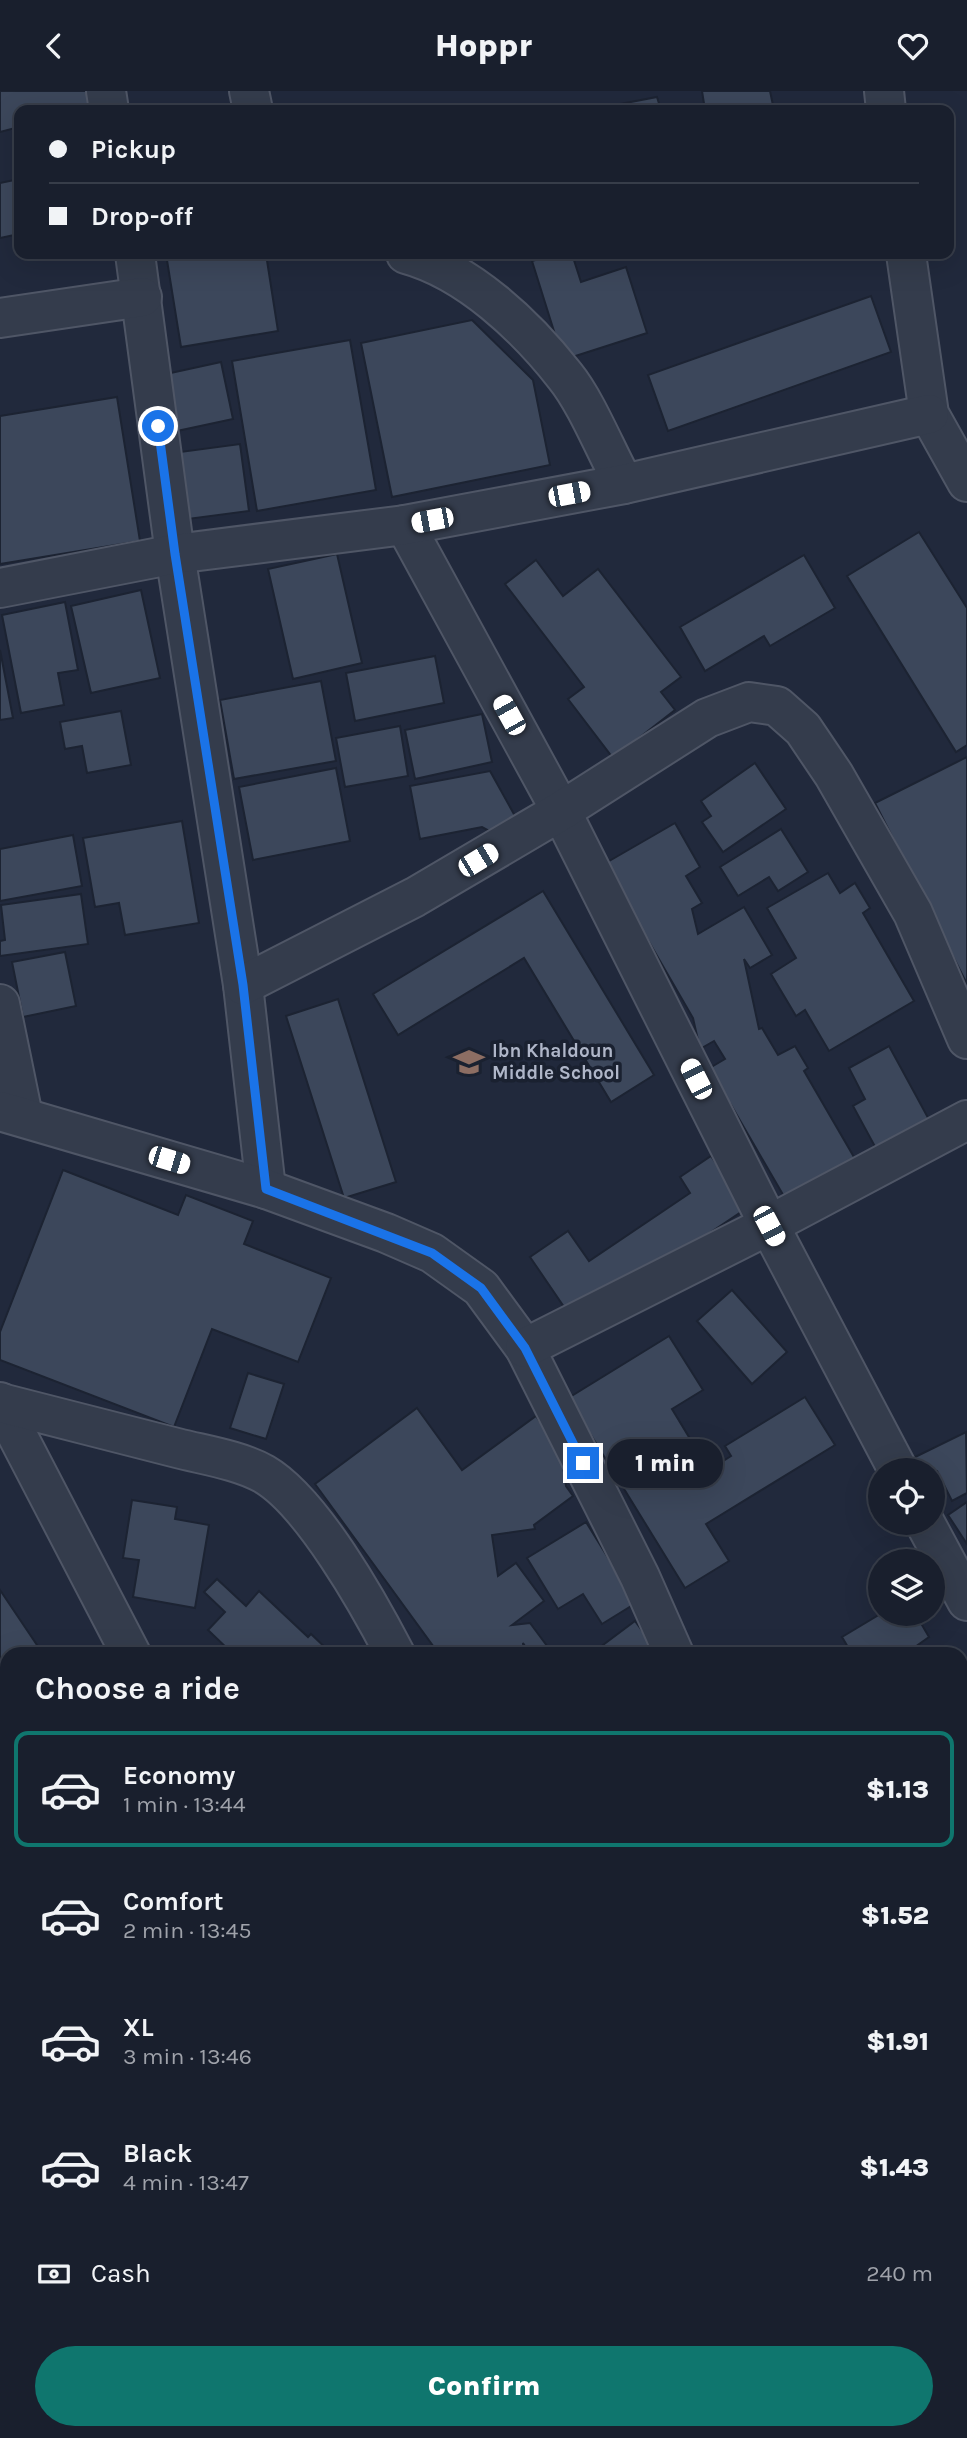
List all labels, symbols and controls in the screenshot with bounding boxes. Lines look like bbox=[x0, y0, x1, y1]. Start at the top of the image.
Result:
icon: back bbox=[35, 27, 73, 65]
text: Hoppr bbox=[435, 27, 532, 64]
icon: heart bbox=[894, 27, 932, 65]
text: Pickup bbox=[91, 134, 176, 165]
text: Drop-off bbox=[91, 201, 193, 232]
route start bbox=[142, 410, 174, 442]
car bbox=[547, 480, 592, 508]
car bbox=[410, 506, 455, 534]
car bbox=[490, 692, 529, 738]
car bbox=[455, 840, 502, 880]
place label: Ibn Khaldoun Middle School bbox=[492, 1040, 620, 1084]
school or university icon: Ibn Khaldoun Middle School bbox=[452, 1045, 486, 1079]
car bbox=[678, 1056, 715, 1102]
car bbox=[146, 1144, 193, 1176]
car bbox=[750, 1203, 789, 1249]
callout: 1 min bbox=[608, 1439, 723, 1487]
route end bbox=[567, 1447, 599, 1479]
text: 1 min bbox=[635, 1450, 695, 1477]
map controls bbox=[868, 1458, 945, 1626]
button: locate bbox=[868, 1458, 945, 1535]
button: layers bbox=[868, 1549, 945, 1626]
text: Choose a ride bbox=[35, 1670, 240, 1707]
icon: car bbox=[39, 1758, 102, 1821]
text: Economy bbox=[123, 1760, 235, 1791]
text: $1.13 bbox=[866, 1774, 929, 1805]
text: 1 min · 13:44 bbox=[123, 1791, 246, 1818]
icon: car bbox=[39, 1884, 102, 1947]
text: Comfort bbox=[123, 1886, 224, 1917]
text: $1.52 bbox=[861, 1900, 929, 1931]
text: 2 min · 13:45 bbox=[123, 1917, 251, 1944]
icon: car bbox=[39, 2010, 102, 2073]
text: XL bbox=[123, 2012, 154, 2043]
text: $1.91 bbox=[866, 2026, 929, 2057]
text: 3 min · 13:46 bbox=[123, 2043, 252, 2070]
icon: car bbox=[39, 2136, 102, 2199]
text: Black bbox=[123, 2138, 192, 2169]
text: $1.43 bbox=[859, 2152, 929, 2183]
text: 4 min · 13:47 bbox=[123, 2169, 249, 2196]
icon: cash bbox=[35, 2255, 73, 2293]
text: Cash bbox=[91, 2258, 151, 2289]
text: 240 m bbox=[866, 2260, 933, 2287]
button: Confirm bbox=[35, 2346, 933, 2426]

